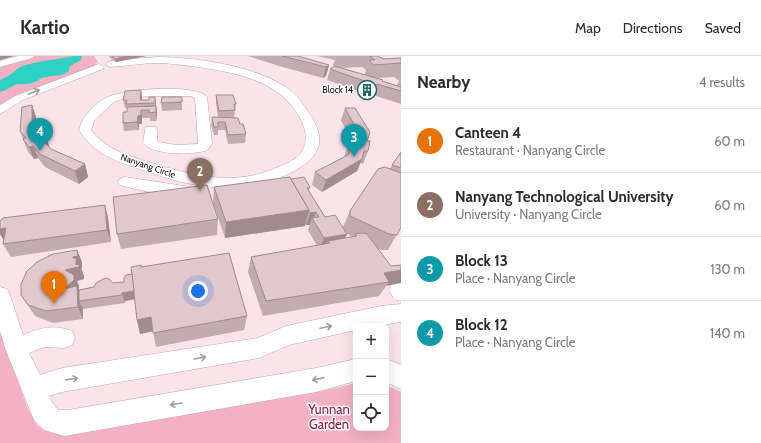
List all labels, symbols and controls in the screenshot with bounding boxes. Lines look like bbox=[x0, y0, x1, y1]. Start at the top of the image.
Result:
text: Kartio bbox=[20, 16, 69, 39]
text: Map bbox=[575, 19, 601, 37]
text: Directions bbox=[623, 19, 683, 37]
text: Saved bbox=[705, 19, 741, 37]
text: Nearby bbox=[417, 72, 470, 92]
text: 4 results bbox=[699, 74, 745, 90]
building icon: Block 14 bbox=[356, 79, 378, 101]
place label: Block 14 bbox=[322, 84, 353, 95]
one-way arrow bbox=[28, 88, 40, 95]
pin: 4 bbox=[27, 118, 53, 151]
pin: 3 bbox=[341, 124, 367, 157]
text: Canteen 4 bbox=[455, 124, 521, 142]
text: 1 bbox=[428, 133, 432, 149]
text: 60 m bbox=[714, 133, 745, 149]
text: Restaurant · Nanyang Circle bbox=[455, 142, 605, 158]
street label: Nanyang Circle bbox=[119, 151, 177, 180]
pin: 2 bbox=[187, 158, 213, 191]
text: Nanyang Technological University bbox=[455, 188, 673, 206]
text: 2 bbox=[427, 197, 433, 213]
text: 60 m bbox=[714, 197, 745, 213]
text: University · Nanyang Circle bbox=[455, 206, 602, 222]
text: Block 13 bbox=[455, 252, 508, 270]
text: 3 bbox=[426, 261, 434, 277]
text: 130 m bbox=[710, 261, 745, 277]
text: Place · Nanyang Circle bbox=[455, 270, 576, 286]
pin: 1 bbox=[41, 271, 67, 304]
your location bbox=[188, 281, 208, 301]
text: Block 12 bbox=[455, 316, 508, 334]
one-way arrow bbox=[319, 323, 332, 331]
map controls bbox=[353, 323, 389, 431]
button: + bbox=[353, 323, 389, 359]
text: 4 bbox=[426, 325, 434, 341]
text: 140 m bbox=[710, 325, 745, 341]
text: Place · Nanyang Circle bbox=[455, 334, 576, 350]
one-way arrow bbox=[193, 354, 206, 362]
button: − bbox=[353, 359, 389, 395]
one-way arrow bbox=[65, 375, 78, 383]
one-way arrow bbox=[312, 376, 325, 383]
button: locate bbox=[353, 395, 389, 431]
one-way arrow bbox=[170, 400, 183, 408]
park label: Yunnan Garden bbox=[307, 401, 350, 432]

